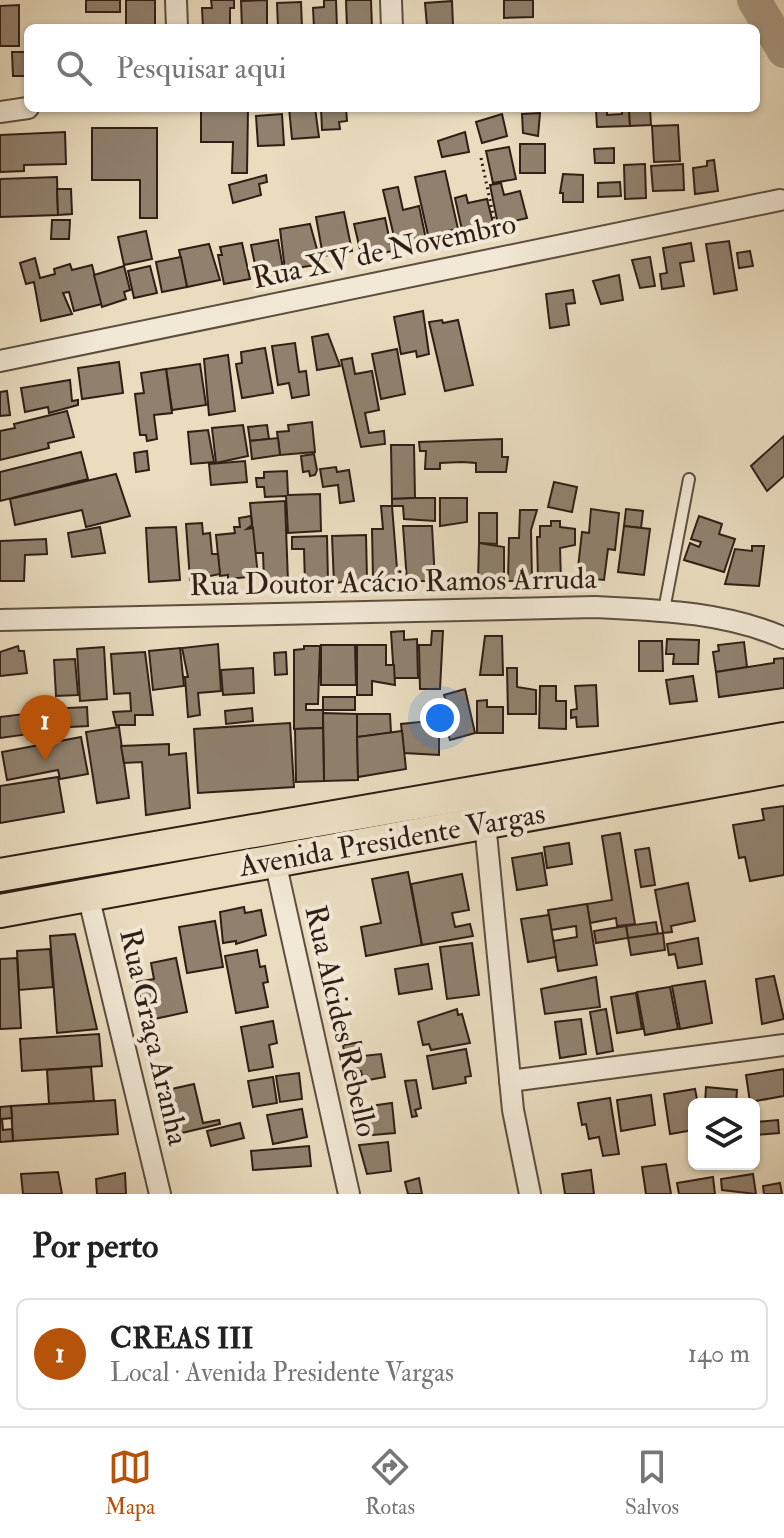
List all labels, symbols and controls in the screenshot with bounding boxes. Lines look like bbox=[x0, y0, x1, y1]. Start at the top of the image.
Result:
search box bbox=[24, 24, 760, 112]
icon: search bbox=[52, 46, 96, 90]
text: Pesquisar aqui bbox=[116, 50, 286, 87]
street label: Rua XV de Novembro bbox=[249, 205, 519, 297]
street label: Rua Doutor Acácio Ramos Arruda bbox=[189, 560, 598, 604]
pin: 1 bbox=[19, 695, 71, 761]
your location bbox=[420, 698, 460, 738]
street label: Avenida Presidente Vargas bbox=[235, 795, 548, 885]
street label: Rua Alcides Rebello bbox=[296, 902, 386, 1140]
street label: Rua Graça Aranha bbox=[111, 925, 197, 1149]
map controls bbox=[688, 1098, 760, 1170]
button: layers bbox=[688, 1098, 760, 1170]
text: Por perto bbox=[32, 1225, 158, 1268]
text: CREAS III bbox=[110, 1320, 253, 1357]
text: 1 bbox=[55, 1338, 65, 1370]
text: 140 m bbox=[688, 1338, 750, 1370]
text: Local · Avenida Presidente Vargas bbox=[110, 1357, 454, 1389]
tab: Mapa bbox=[105, 1445, 155, 1521]
tab: Rotas bbox=[365, 1445, 415, 1521]
tab: Salvos bbox=[625, 1445, 679, 1521]

